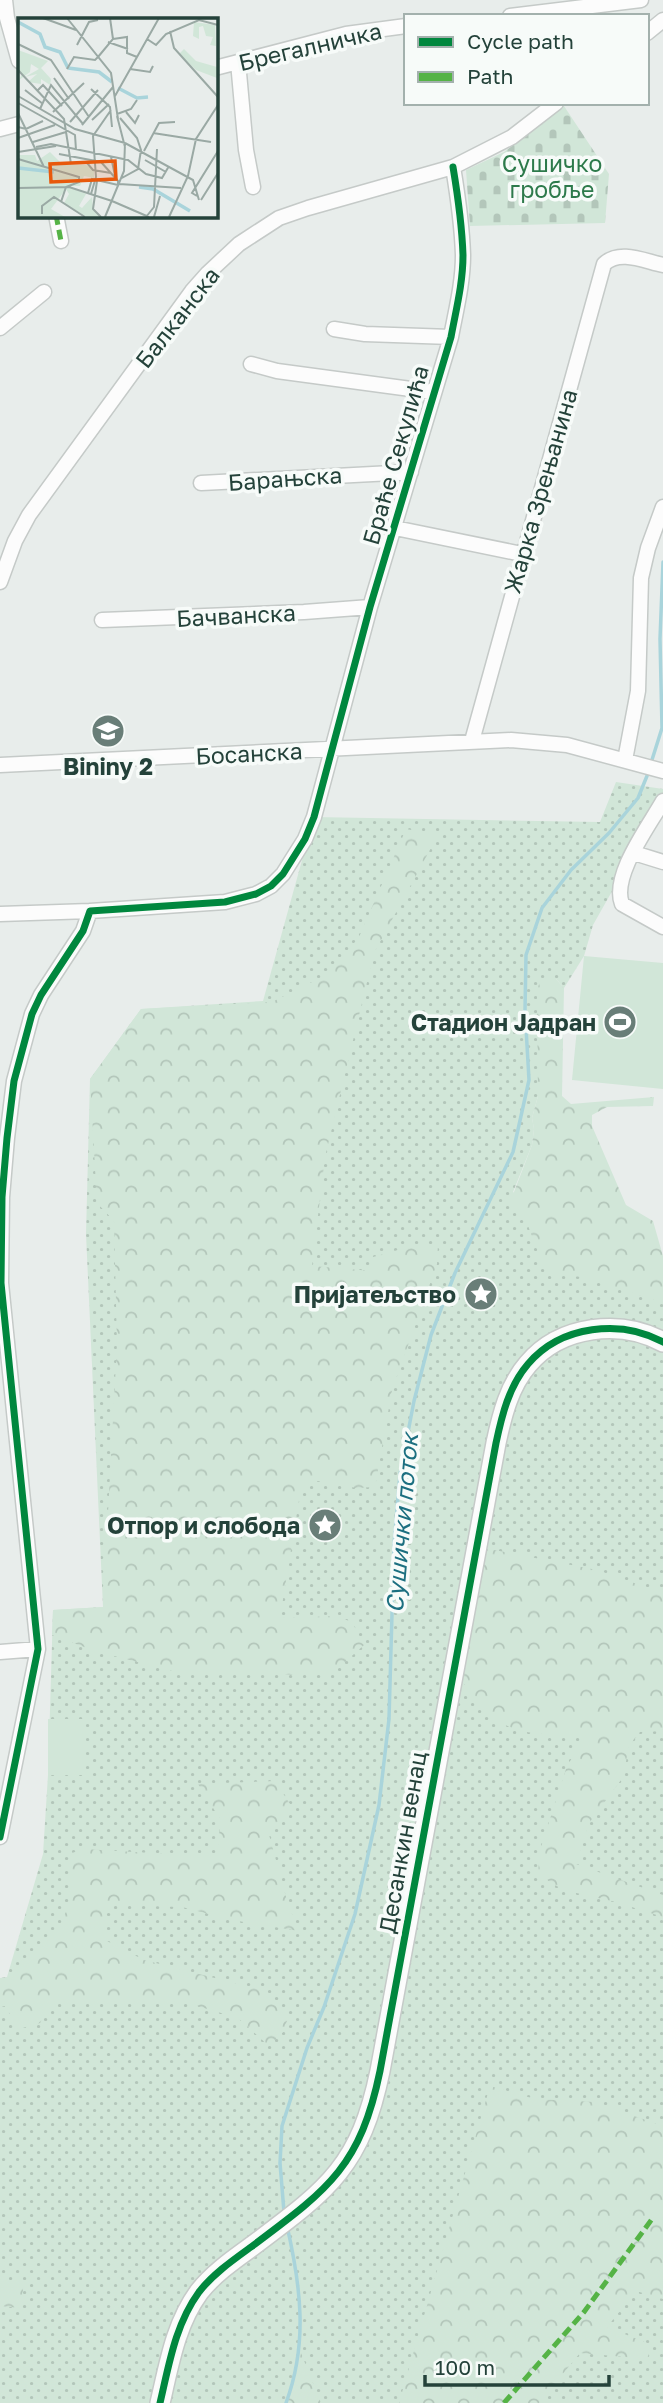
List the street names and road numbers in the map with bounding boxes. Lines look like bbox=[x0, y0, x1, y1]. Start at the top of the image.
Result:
street label: Брегалничка bbox=[236, 16, 384, 76]
street label: Балканска bbox=[129, 261, 225, 373]
street label: Браће Секулића bbox=[356, 362, 434, 548]
street label: Жарка Зрењанина bbox=[497, 386, 583, 596]
street label: Барањска bbox=[227, 460, 343, 496]
street label: Бачванска bbox=[176, 598, 296, 632]
street label: Босанска bbox=[195, 736, 303, 770]
street label: Десанкин венац bbox=[372, 1749, 432, 1935]

